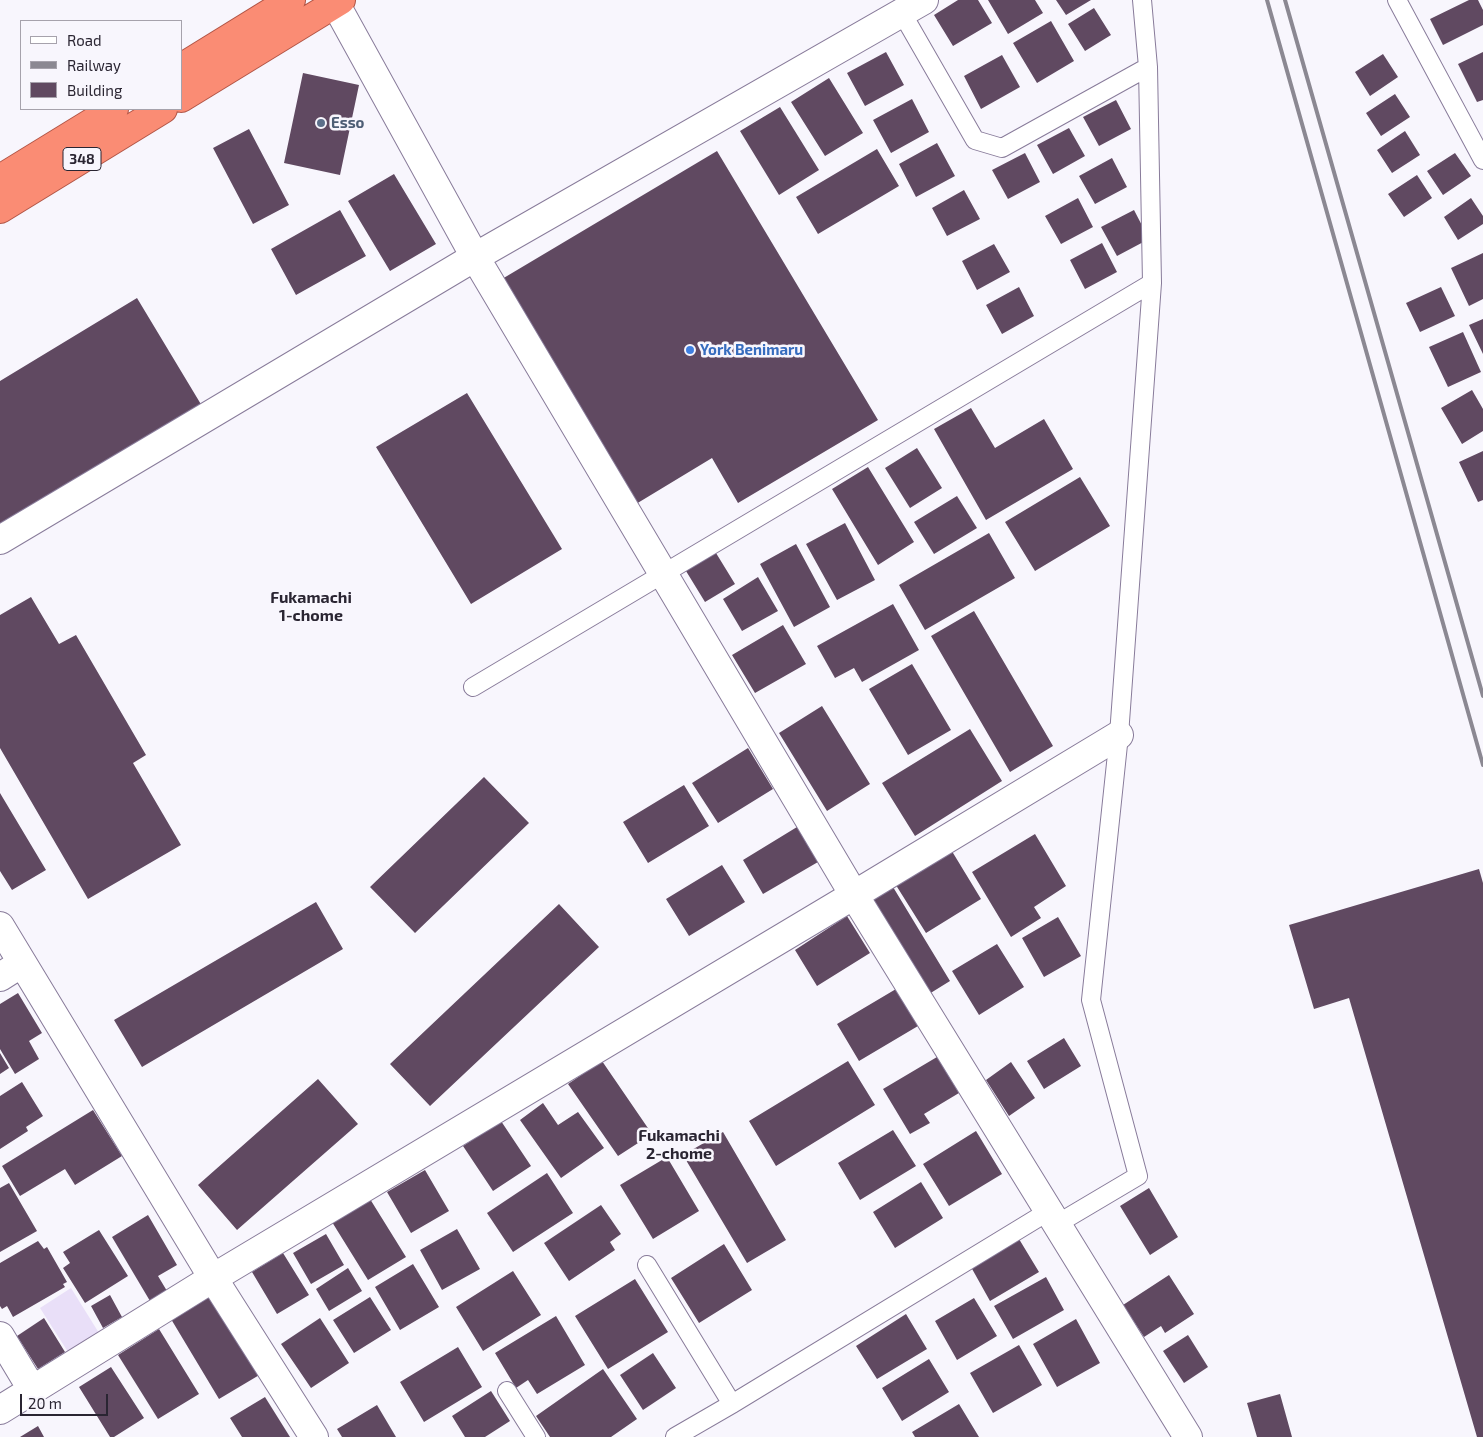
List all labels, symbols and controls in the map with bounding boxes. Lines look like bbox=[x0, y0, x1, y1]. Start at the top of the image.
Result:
legend bbox=[20, 20, 182, 110]
text: Road bbox=[67, 31, 102, 49]
text: Railway bbox=[67, 56, 121, 74]
text: Building bbox=[67, 81, 122, 99]
place label: Esso bbox=[331, 114, 364, 132]
marker: Esso bbox=[315, 117, 327, 129]
road number: 348 bbox=[63, 148, 101, 170]
place label: York Benimaru bbox=[700, 341, 803, 359]
marker: York Benimaru bbox=[684, 344, 696, 356]
district label: Fukamachi 1-chome bbox=[270, 588, 352, 626]
district label: Fukamachi 2-chome bbox=[638, 1126, 720, 1164]
scale bar bbox=[22, 1384, 110, 1416]
text: 20 m bbox=[28, 1394, 62, 1412]

